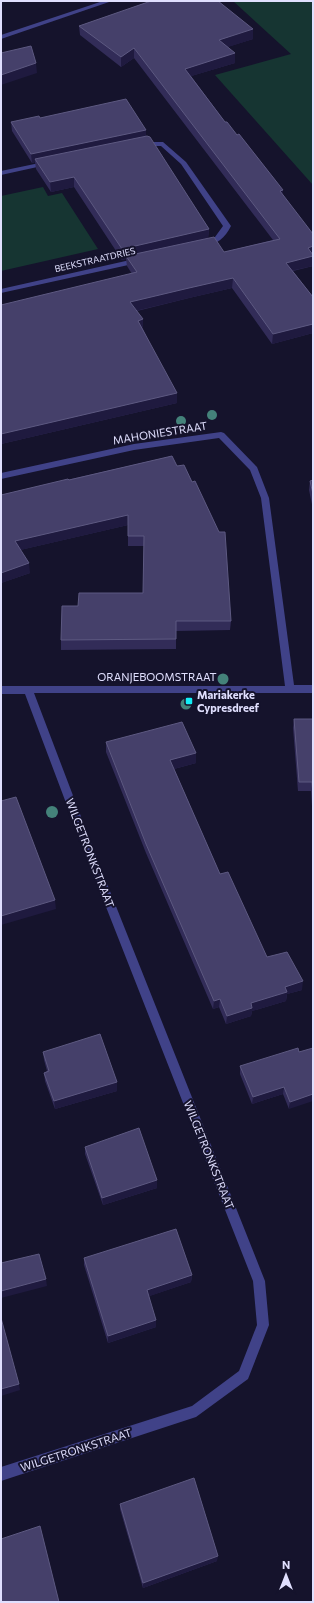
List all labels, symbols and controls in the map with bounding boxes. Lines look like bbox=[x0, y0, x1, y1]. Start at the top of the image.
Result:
street label: BEEKSTRAATDRIES bbox=[53, 245, 136, 274]
street label: MAHONIESTRAAT bbox=[112, 419, 208, 446]
street label: ORANJEBOOMSTRAAT bbox=[97, 670, 217, 684]
place label: Mariakerke Cypresdreef bbox=[197, 688, 260, 714]
marker: Mariakerke Cypresdreef bbox=[184, 696, 194, 706]
street label: WILGETRONKSTRAAT bbox=[64, 796, 117, 909]
street label: WILGETRONKSTRAAT bbox=[182, 1099, 237, 1211]
street label: WILGETRONKSTRAAT bbox=[19, 1425, 133, 1474]
north arrow bbox=[266, 1555, 306, 1595]
text: N bbox=[282, 1558, 290, 1571]

